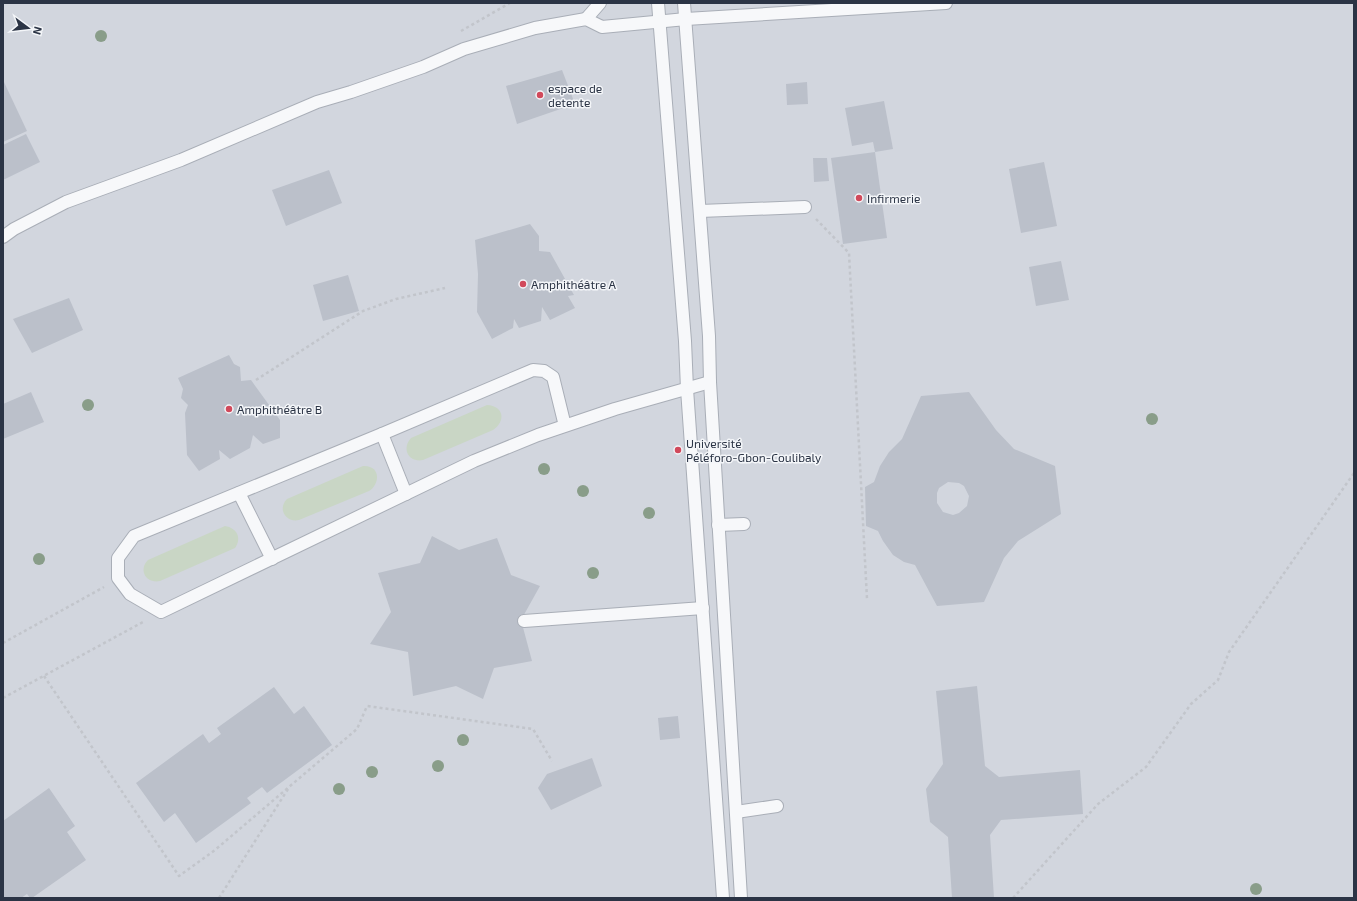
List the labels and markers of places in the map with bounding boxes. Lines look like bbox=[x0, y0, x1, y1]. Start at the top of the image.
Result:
place label: espace de detente bbox=[548, 81, 602, 109]
marker: espace de detente bbox=[535, 90, 545, 100]
place label: Infirmerie bbox=[867, 191, 920, 205]
marker: Infirmerie bbox=[854, 193, 864, 203]
place label: Amphithéâtre A bbox=[531, 277, 617, 291]
marker: Amphithéâtre A bbox=[518, 279, 528, 289]
place label: Amphithéâtre B bbox=[237, 402, 322, 416]
marker: Amphithéâtre B bbox=[224, 404, 234, 414]
place label: Université Péléforo-Gbon-Coulibaly bbox=[686, 436, 822, 464]
marker: Université Péléforo-Gbon-Coulibaly bbox=[673, 445, 683, 455]

